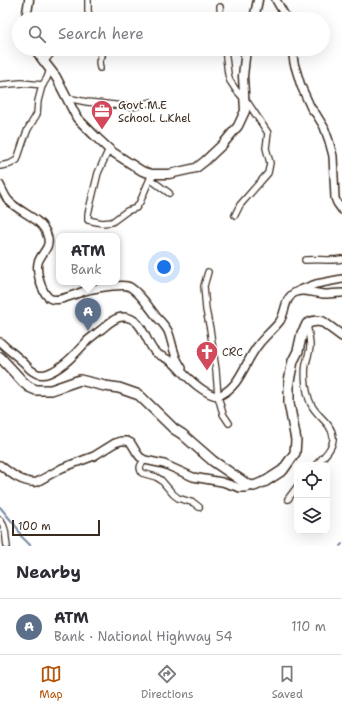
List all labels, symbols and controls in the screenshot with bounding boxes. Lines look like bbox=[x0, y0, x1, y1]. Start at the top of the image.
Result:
search box bbox=[12, 12, 330, 56]
icon: search bbox=[26, 23, 48, 45]
text: Search here bbox=[58, 24, 144, 44]
office icon: Govt M.E School. L.Khel bbox=[89, 98, 115, 131]
place label: Govt M.E School. L.Khel bbox=[118, 98, 191, 126]
popup bbox=[56, 233, 120, 285]
text: ATM bbox=[71, 241, 105, 261]
your location bbox=[154, 257, 174, 277]
text: Bank bbox=[71, 261, 102, 278]
pin: A bbox=[75, 298, 101, 331]
church icon: CRC bbox=[194, 339, 220, 372]
place label: CRC bbox=[222, 345, 243, 360]
map controls bbox=[294, 462, 330, 534]
button: locate bbox=[294, 462, 330, 498]
button: layers bbox=[294, 498, 330, 534]
scale bar bbox=[12, 518, 100, 537]
text: 100 m bbox=[18, 519, 51, 534]
text: Nearby bbox=[16, 561, 81, 583]
text: ATM bbox=[54, 608, 89, 628]
text: A bbox=[24, 618, 34, 635]
text: 110 m bbox=[291, 618, 326, 635]
text: Bank · National Highway 54 bbox=[54, 628, 233, 645]
tab: Map bbox=[39, 663, 63, 702]
tab: Directions bbox=[141, 663, 193, 702]
tab: Saved bbox=[272, 663, 303, 702]

